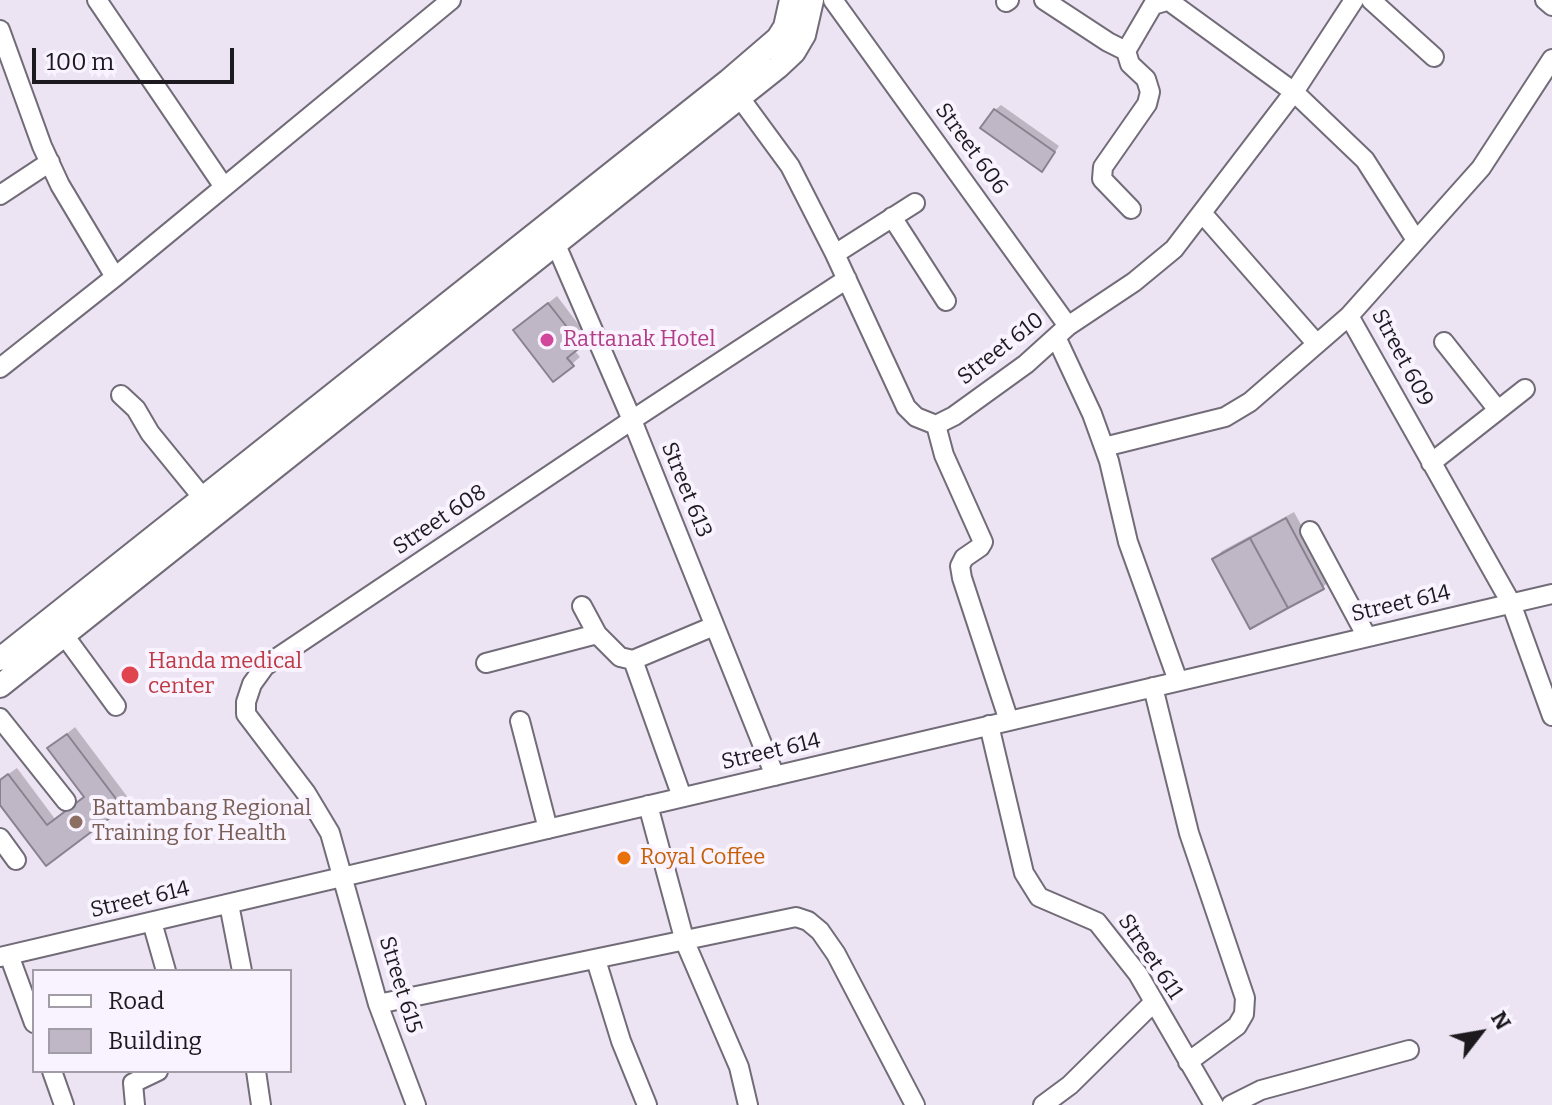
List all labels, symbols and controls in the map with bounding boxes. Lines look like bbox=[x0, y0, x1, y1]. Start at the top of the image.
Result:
scale bar bbox=[36, 32, 238, 82]
text: 100 m bbox=[46, 48, 114, 76]
street label: Street 606 bbox=[929, 98, 1013, 200]
street label: Street 609 bbox=[1365, 305, 1439, 411]
street label: Street 610 bbox=[953, 307, 1049, 391]
place label: Rattanak Hotel bbox=[563, 327, 716, 353]
marker: Rattanak Hotel bbox=[538, 331, 556, 349]
street label: Street 613 bbox=[655, 438, 717, 542]
street label: Street 608 bbox=[388, 479, 492, 561]
street label: Street 614 bbox=[1349, 580, 1453, 628]
place label: Handa medical center bbox=[148, 649, 302, 700]
marker: Handa medical center bbox=[119, 664, 141, 686]
street label: Street 614 bbox=[719, 728, 823, 776]
place label: Battambang Regional Training for Health bbox=[92, 796, 311, 848]
marker: Battambang Regional Training for Health bbox=[67, 813, 85, 831]
place label: Royal Coffee bbox=[640, 845, 765, 871]
marker: Royal Coffee bbox=[615, 849, 633, 867]
street label: Street 614 bbox=[88, 876, 192, 924]
street label: Street 611 bbox=[1112, 909, 1188, 1005]
street label: Street 615 bbox=[373, 933, 427, 1037]
legend bbox=[32, 969, 292, 1073]
text: Road bbox=[108, 987, 164, 1015]
north arrow bbox=[1440, 993, 1520, 1073]
text: N bbox=[1485, 1006, 1517, 1035]
text: Building bbox=[108, 1027, 202, 1055]

